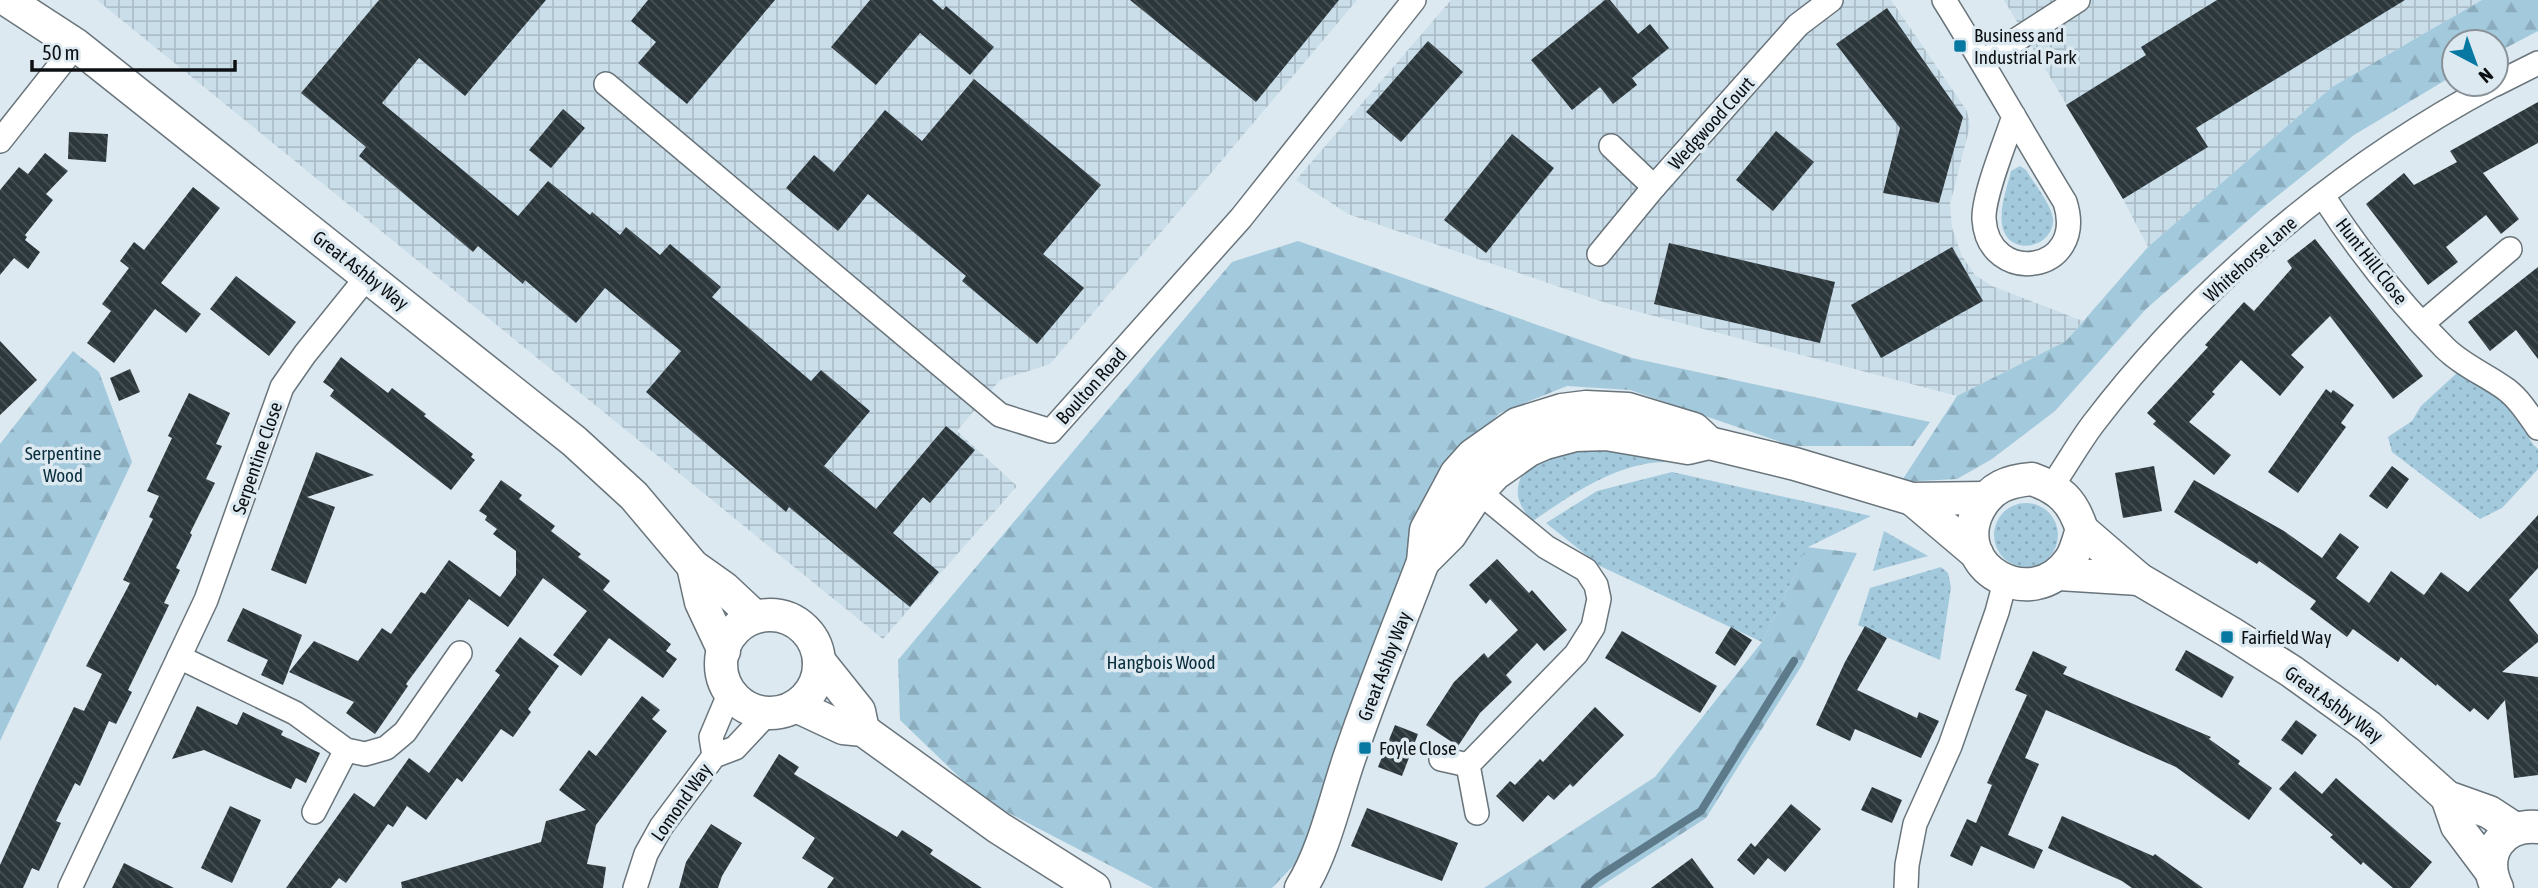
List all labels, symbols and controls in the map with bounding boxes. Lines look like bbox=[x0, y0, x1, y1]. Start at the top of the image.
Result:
place label: Business and Industrial Park bbox=[1974, 24, 2077, 68]
scale bar bbox=[32, 28, 234, 72]
north arrow bbox=[2440, 28, 2510, 98]
marker: Business and Industrial Park bbox=[1952, 38, 1968, 54]
text: 50 m bbox=[42, 40, 80, 64]
text: N bbox=[2475, 64, 2498, 88]
street label: Wedgwood Court bbox=[1664, 72, 1758, 174]
street label: Whitehorse Lane bbox=[2199, 212, 2301, 306]
street label: Hunt Hill Close bbox=[2332, 214, 2412, 308]
street label: Great Ashby Way bbox=[309, 226, 413, 314]
street label: Boulton Road bbox=[1051, 344, 1131, 428]
street label: Serpentine Close bbox=[228, 399, 286, 517]
park label: Serpentine Wood bbox=[25, 442, 101, 486]
street label: Great Ashby Way bbox=[1353, 608, 1415, 724]
place label: Fairfield Way bbox=[2241, 626, 2332, 648]
marker: Fairfield Way bbox=[2219, 629, 2235, 645]
park label: Hangbois Wood bbox=[1107, 651, 1215, 673]
street label: Great Ashby Way bbox=[2281, 661, 2387, 747]
place label: Foyle Close bbox=[1379, 737, 1457, 759]
marker: Foyle Close bbox=[1357, 740, 1373, 756]
street label: Lomond Way bbox=[646, 759, 716, 845]

